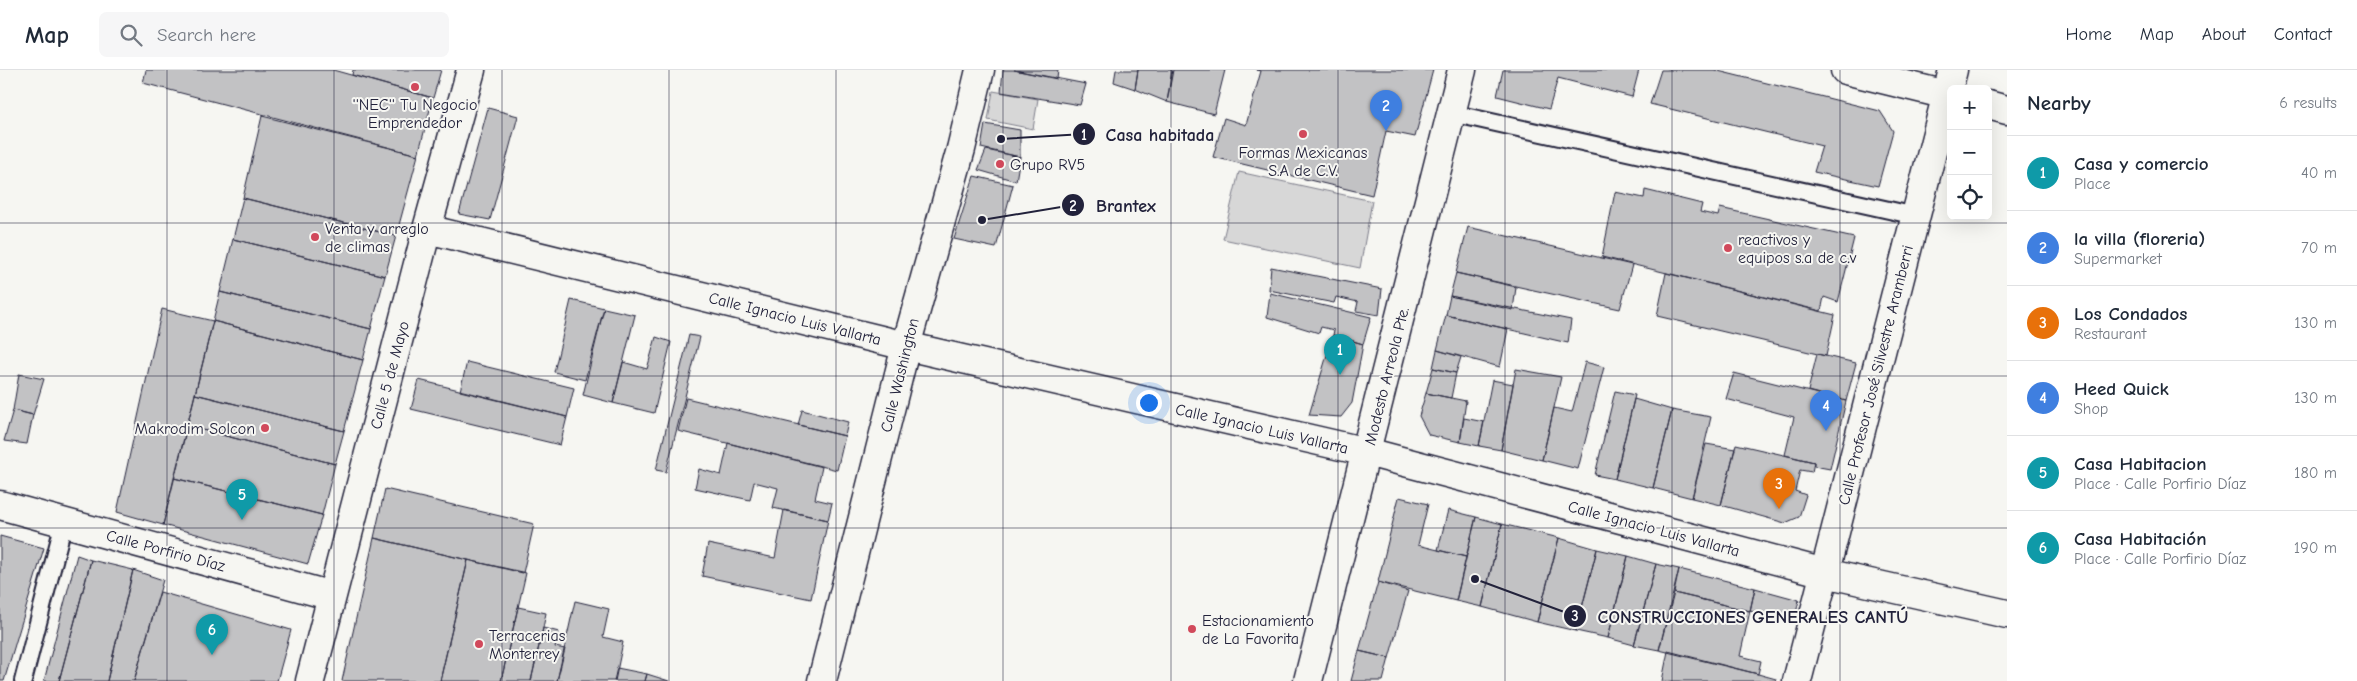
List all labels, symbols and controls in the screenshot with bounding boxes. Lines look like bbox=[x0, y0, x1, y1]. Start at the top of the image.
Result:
search box bbox=[99, 12, 449, 57]
text: Map bbox=[25, 21, 69, 49]
icon: search bbox=[117, 21, 145, 49]
text: Search here bbox=[157, 24, 256, 46]
text: Home bbox=[2065, 24, 2112, 45]
text: Map bbox=[2140, 24, 2174, 45]
text: About bbox=[2202, 24, 2246, 45]
text: Contact bbox=[2274, 24, 2332, 45]
marker: ''NEC'' Tu Negocio Emprendedor bbox=[409, 81, 421, 93]
map controls bbox=[1947, 85, 1992, 220]
button: + bbox=[1947, 85, 1992, 130]
pin: 2 bbox=[1370, 90, 1402, 131]
text: Nearby bbox=[2027, 91, 2091, 115]
text: 6 results bbox=[2279, 94, 2337, 112]
place label: ''NEC'' Tu Negocio Emprendedor bbox=[353, 96, 477, 132]
callout: Casa habitada bbox=[1071, 118, 1225, 151]
text: Casa habitada bbox=[1106, 125, 1214, 146]
text: 1 bbox=[1081, 126, 1087, 144]
marker: Formas Mexicanas S.A de C.V. bbox=[1297, 128, 1309, 140]
button: − bbox=[1947, 130, 1992, 175]
place label: Formas Mexicanas S.A de C.V. bbox=[1239, 144, 1368, 180]
text: Casa y comercio bbox=[2074, 153, 2209, 175]
place label: Grupo RV5 bbox=[1010, 156, 1085, 174]
marker: Grupo RV5 bbox=[994, 158, 1006, 170]
text: 1 bbox=[2040, 164, 2046, 182]
text: 40 m bbox=[2301, 164, 2337, 182]
button: locate bbox=[1947, 175, 1992, 220]
text: Place bbox=[2074, 175, 2110, 193]
callout: Brantex bbox=[1061, 189, 1165, 222]
text: Brantex bbox=[1096, 196, 1156, 217]
text: 2 bbox=[1069, 197, 1077, 215]
place label: Venta y arreglo de climas bbox=[325, 220, 429, 256]
text: la villa (floreria) bbox=[2074, 228, 2205, 250]
marker: Venta y arreglo de climas bbox=[309, 231, 321, 243]
place label: reactivos y equipos s.a de c.v bbox=[1738, 231, 1857, 267]
text: 2 bbox=[2039, 239, 2047, 257]
text: 70 m bbox=[2301, 239, 2337, 257]
marker: reactivos y equipos s.a de c.v bbox=[1722, 242, 1734, 254]
street label: Calle Profesor José Silvestre Aramberri bbox=[1835, 243, 1917, 507]
text: Supermarket bbox=[2074, 250, 2162, 268]
street label: Calle Ignacio Luis Vallarta bbox=[707, 289, 883, 349]
text: Los Condados bbox=[2074, 303, 2187, 325]
street label: Modesto Arreola Pte. bbox=[1361, 305, 1413, 447]
text: 3 bbox=[2039, 314, 2047, 332]
text: 130 m bbox=[2294, 314, 2337, 332]
street label: Calle Washington bbox=[877, 316, 923, 434]
street label: Calle 5 de Mayo bbox=[367, 319, 413, 431]
text: Restaurant bbox=[2074, 325, 2146, 343]
pin: 1 bbox=[1324, 334, 1356, 375]
text: Heed Quick bbox=[2074, 378, 2169, 400]
text: 4 bbox=[2039, 389, 2047, 407]
text: 130 m bbox=[2294, 389, 2337, 407]
your location bbox=[1136, 390, 1162, 416]
pin: 4 bbox=[1810, 390, 1842, 431]
street label: Calle Ignacio Luis Vallarta bbox=[1174, 400, 1350, 458]
text: Shop bbox=[2074, 400, 2108, 418]
place label: Makrodim Solcon bbox=[135, 420, 255, 438]
marker: Makrodim Solcon bbox=[259, 422, 271, 434]
text: Casa Habitacion bbox=[2074, 453, 2207, 475]
text: 5 bbox=[2039, 464, 2047, 482]
text: 180 m bbox=[2294, 464, 2337, 482]
pin: 3 bbox=[1763, 468, 1795, 509]
text: Place · Calle Porfirio Díaz bbox=[2074, 475, 2246, 493]
pin: 5 bbox=[226, 479, 258, 520]
street label: Calle Ignacio Luis Vallarta bbox=[1566, 497, 1742, 561]
street label: Calle Porfirio Díaz bbox=[104, 526, 227, 576]
text: Casa Habitación bbox=[2074, 528, 2207, 550]
text: 6 bbox=[2039, 539, 2047, 557]
text: 190 m bbox=[2294, 539, 2337, 557]
text: Place · Calle Porfirio Díaz bbox=[2074, 550, 2246, 568]
callout: CONSTRUCCIONES GENERALES CANTÚ bbox=[1562, 600, 1918, 633]
text: CONSTRUCCIONES GENERALES CANTÚ bbox=[1598, 606, 1908, 628]
text: 3 bbox=[1571, 607, 1579, 625]
place label: Estacionamiento de La Favorita bbox=[1202, 612, 1314, 648]
pin: 6 bbox=[196, 614, 228, 655]
marker: Estacionamiento de La Favorita bbox=[1186, 623, 1198, 635]
place label: Terracerias Monterrey bbox=[489, 627, 566, 663]
marker: Terracerias Monterrey bbox=[473, 638, 485, 650]

